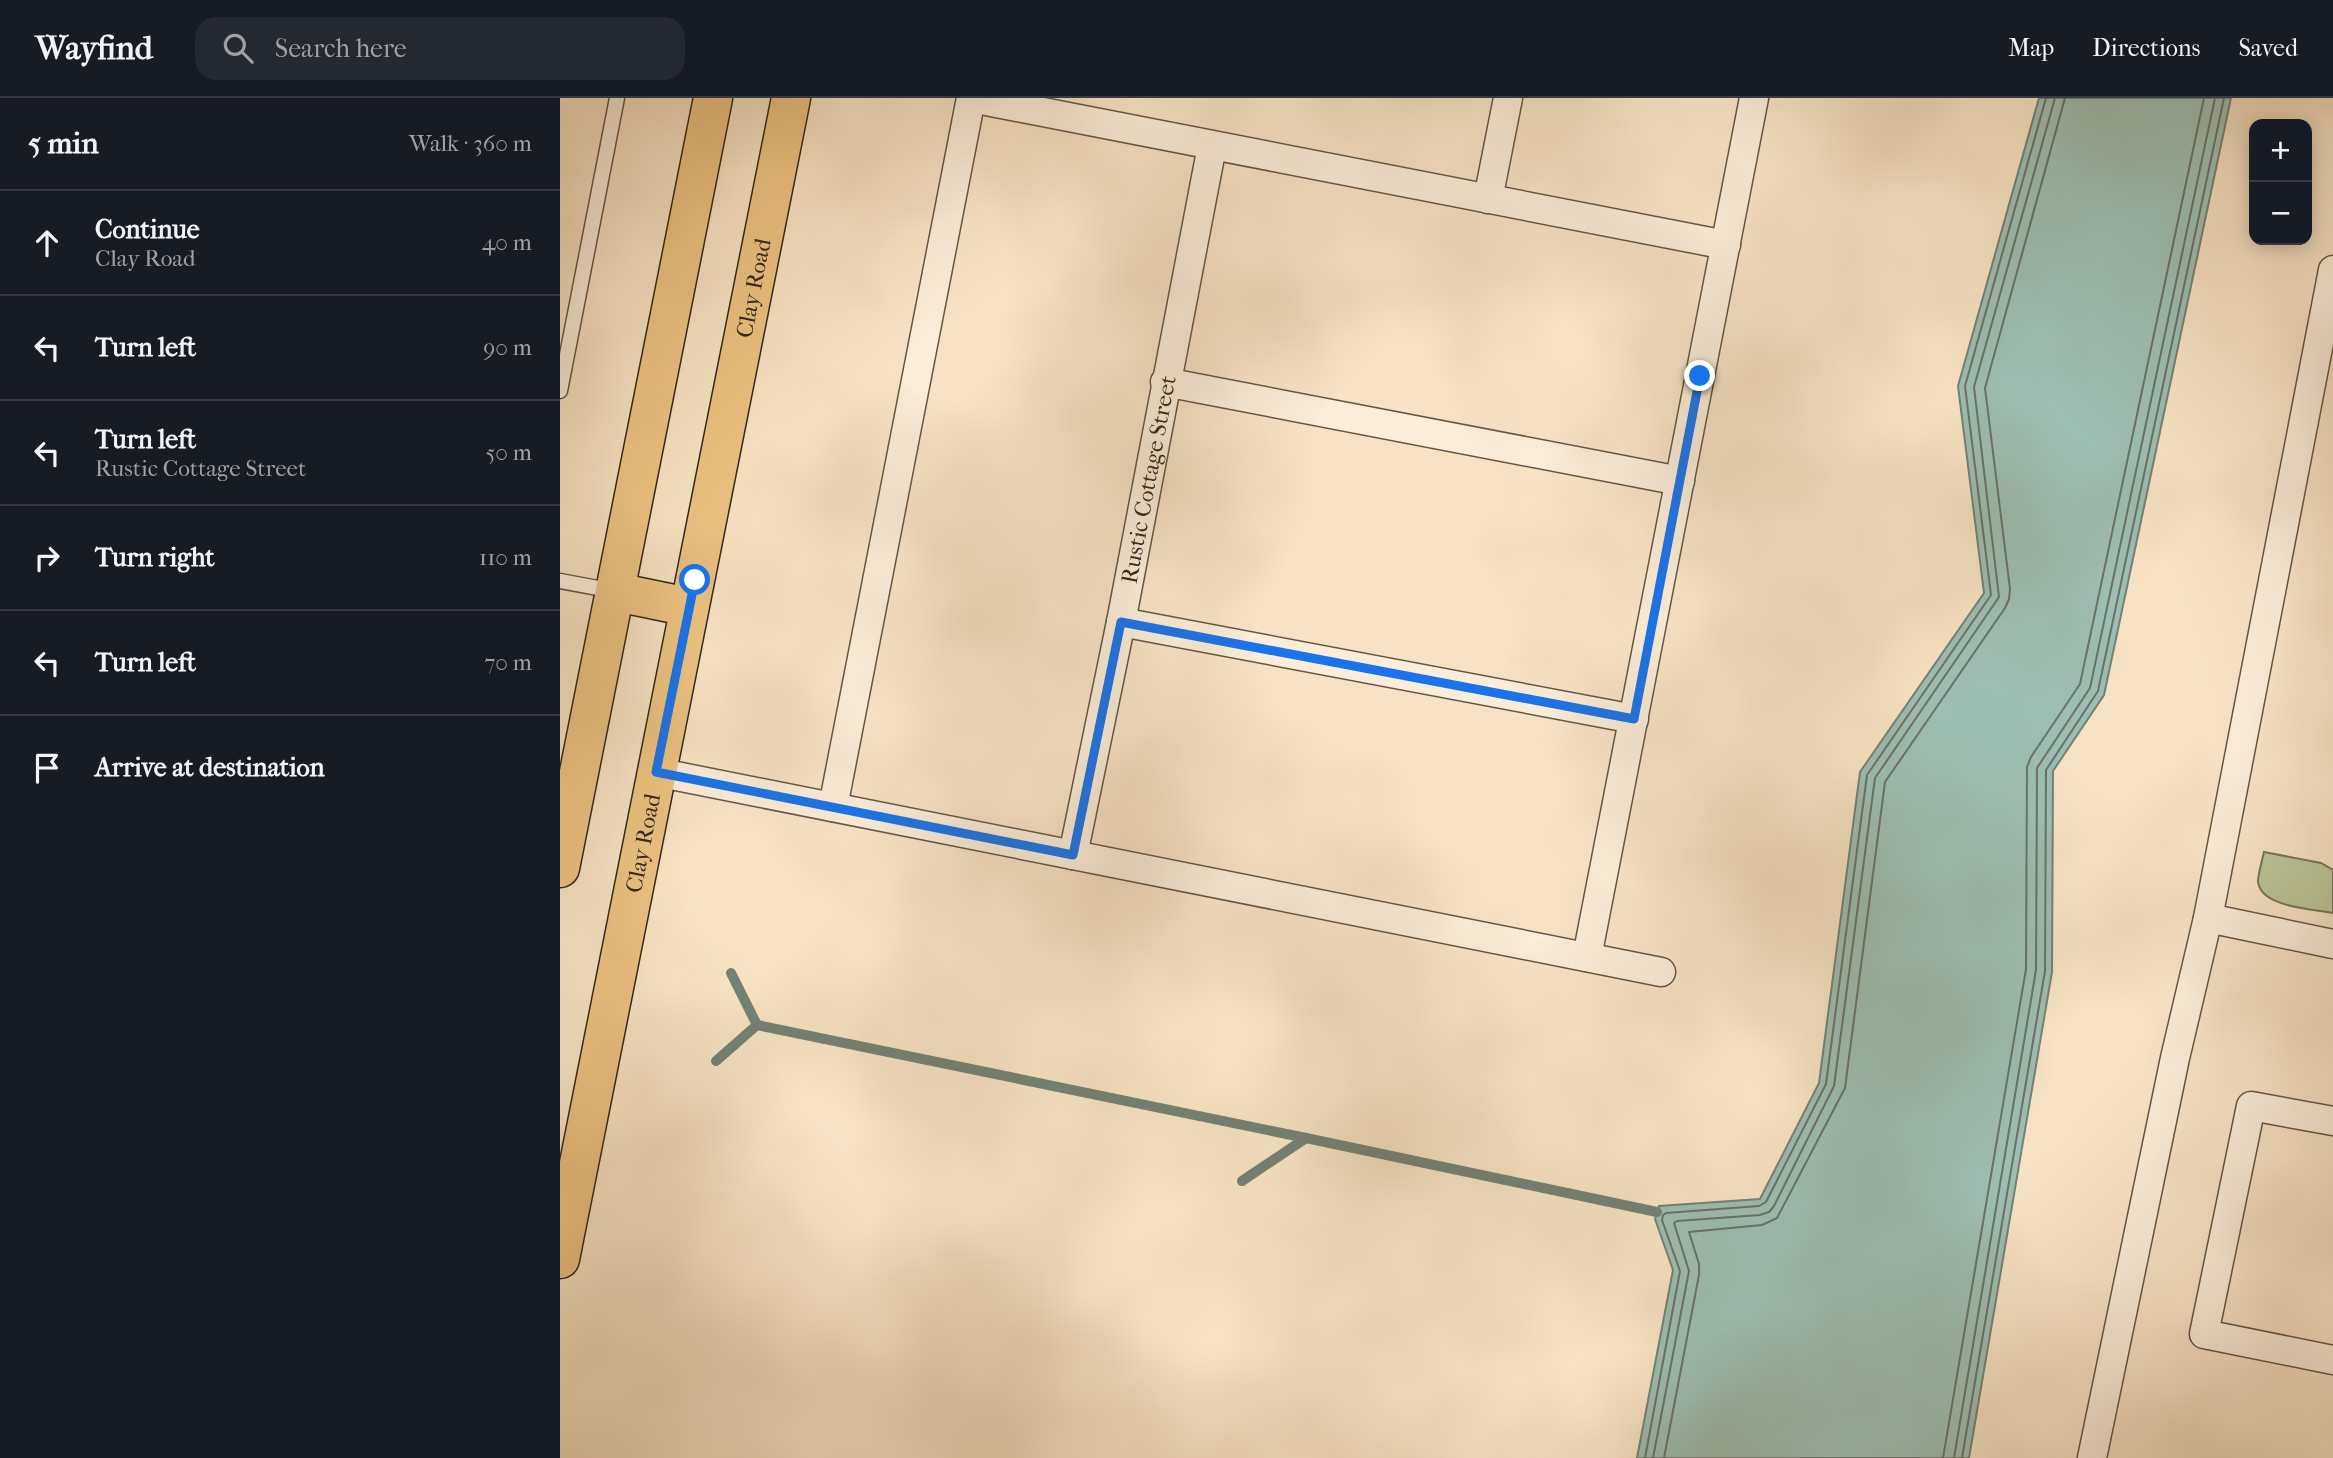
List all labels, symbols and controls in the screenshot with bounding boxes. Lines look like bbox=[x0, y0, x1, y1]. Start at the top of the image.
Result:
search box bbox=[195, 17, 685, 80]
text: Wayfind bbox=[35, 29, 153, 68]
icon: search bbox=[219, 29, 257, 67]
text: Search here bbox=[275, 33, 407, 64]
text: Map bbox=[2008, 34, 2054, 62]
text: Directions bbox=[2092, 34, 2200, 62]
text: Saved bbox=[2238, 34, 2298, 62]
map controls bbox=[2249, 119, 2312, 245]
button: + bbox=[2249, 119, 2312, 182]
text: 5 min bbox=[28, 126, 99, 161]
text: Walk · 360 m bbox=[409, 130, 532, 157]
button: − bbox=[2249, 182, 2312, 245]
text: Continue bbox=[95, 214, 200, 245]
icon: ahead bbox=[28, 224, 66, 262]
text: 40 m bbox=[482, 229, 532, 256]
street label: Clay Road bbox=[730, 236, 776, 340]
text: Clay Road bbox=[95, 245, 196, 272]
icon: left bbox=[28, 329, 66, 367]
text: Turn left bbox=[95, 332, 196, 363]
text: 90 m bbox=[483, 334, 532, 361]
route end bbox=[1684, 360, 1715, 391]
street label: Rustic Cottage Street bbox=[1115, 373, 1181, 586]
text: Turn left bbox=[95, 424, 196, 455]
icon: left bbox=[28, 434, 66, 472]
text: 50 m bbox=[485, 439, 532, 466]
text: Rustic Cottage Street bbox=[95, 455, 306, 482]
icon: right bbox=[28, 539, 66, 577]
text: Turn right bbox=[95, 542, 215, 573]
text: 110 m bbox=[479, 544, 532, 571]
route start bbox=[679, 564, 710, 595]
icon: left bbox=[28, 644, 66, 682]
text: Turn left bbox=[95, 647, 196, 678]
text: 70 m bbox=[484, 649, 532, 676]
icon: arrive bbox=[28, 749, 66, 787]
text: Arrive at destination bbox=[95, 752, 325, 783]
street label: Clay Road bbox=[620, 791, 666, 895]

